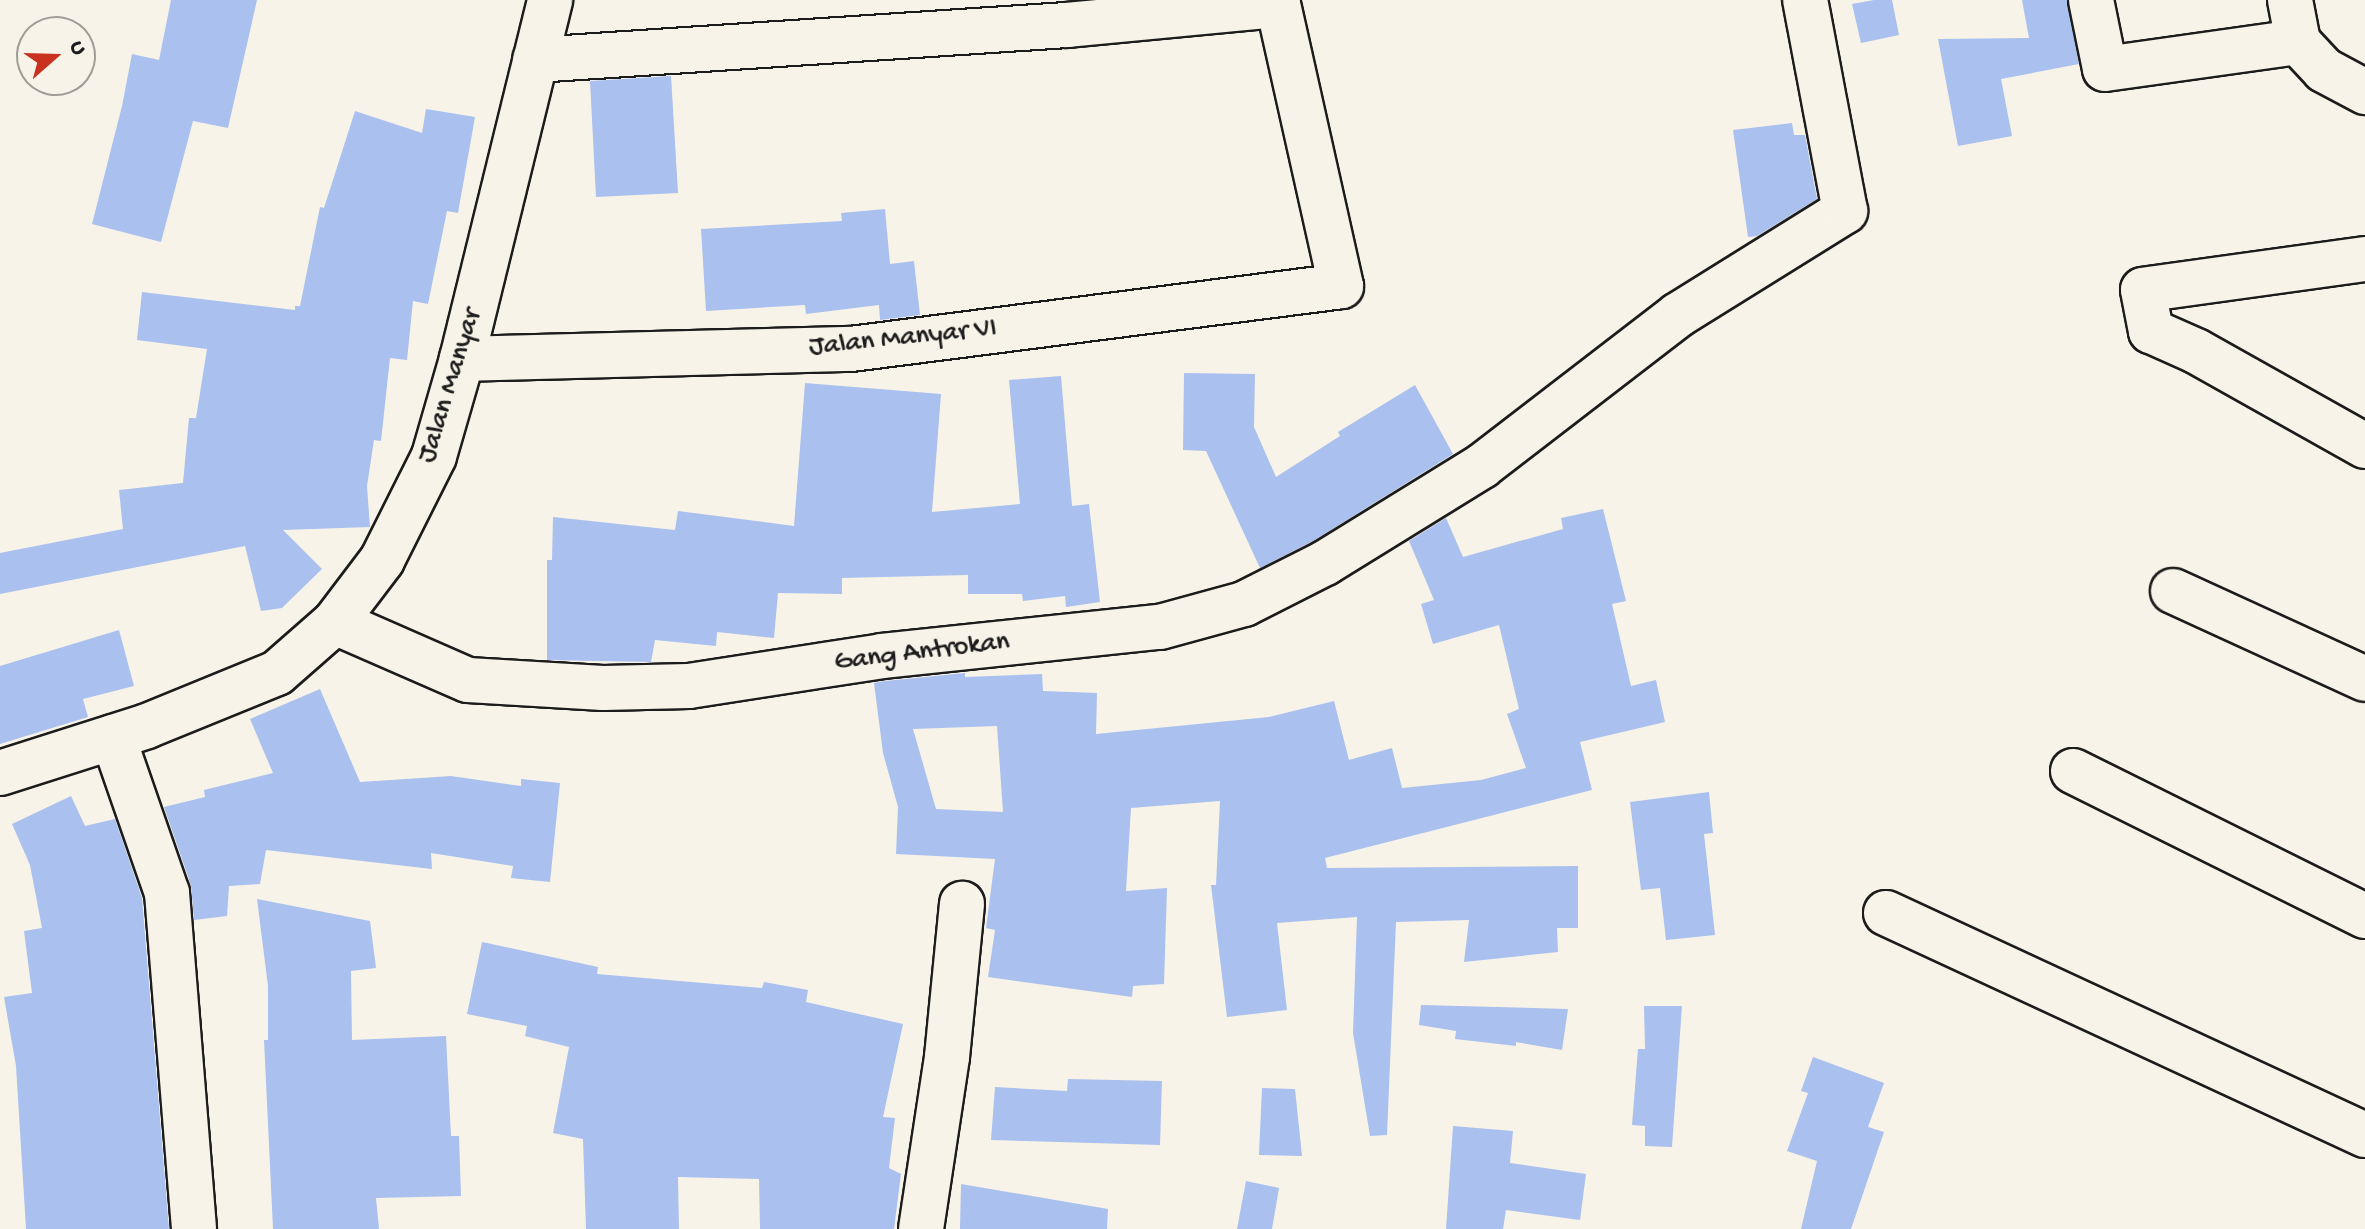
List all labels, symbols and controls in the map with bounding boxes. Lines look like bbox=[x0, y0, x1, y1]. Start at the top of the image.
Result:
north arrow bbox=[16, 16, 96, 96]
text: U bbox=[62, 38, 91, 59]
street label: Jalan Manyar bbox=[412, 305, 490, 467]
street label: Jalan Manyar VI bbox=[808, 312, 998, 366]
street label: Gang Antrokan bbox=[833, 626, 1011, 680]

